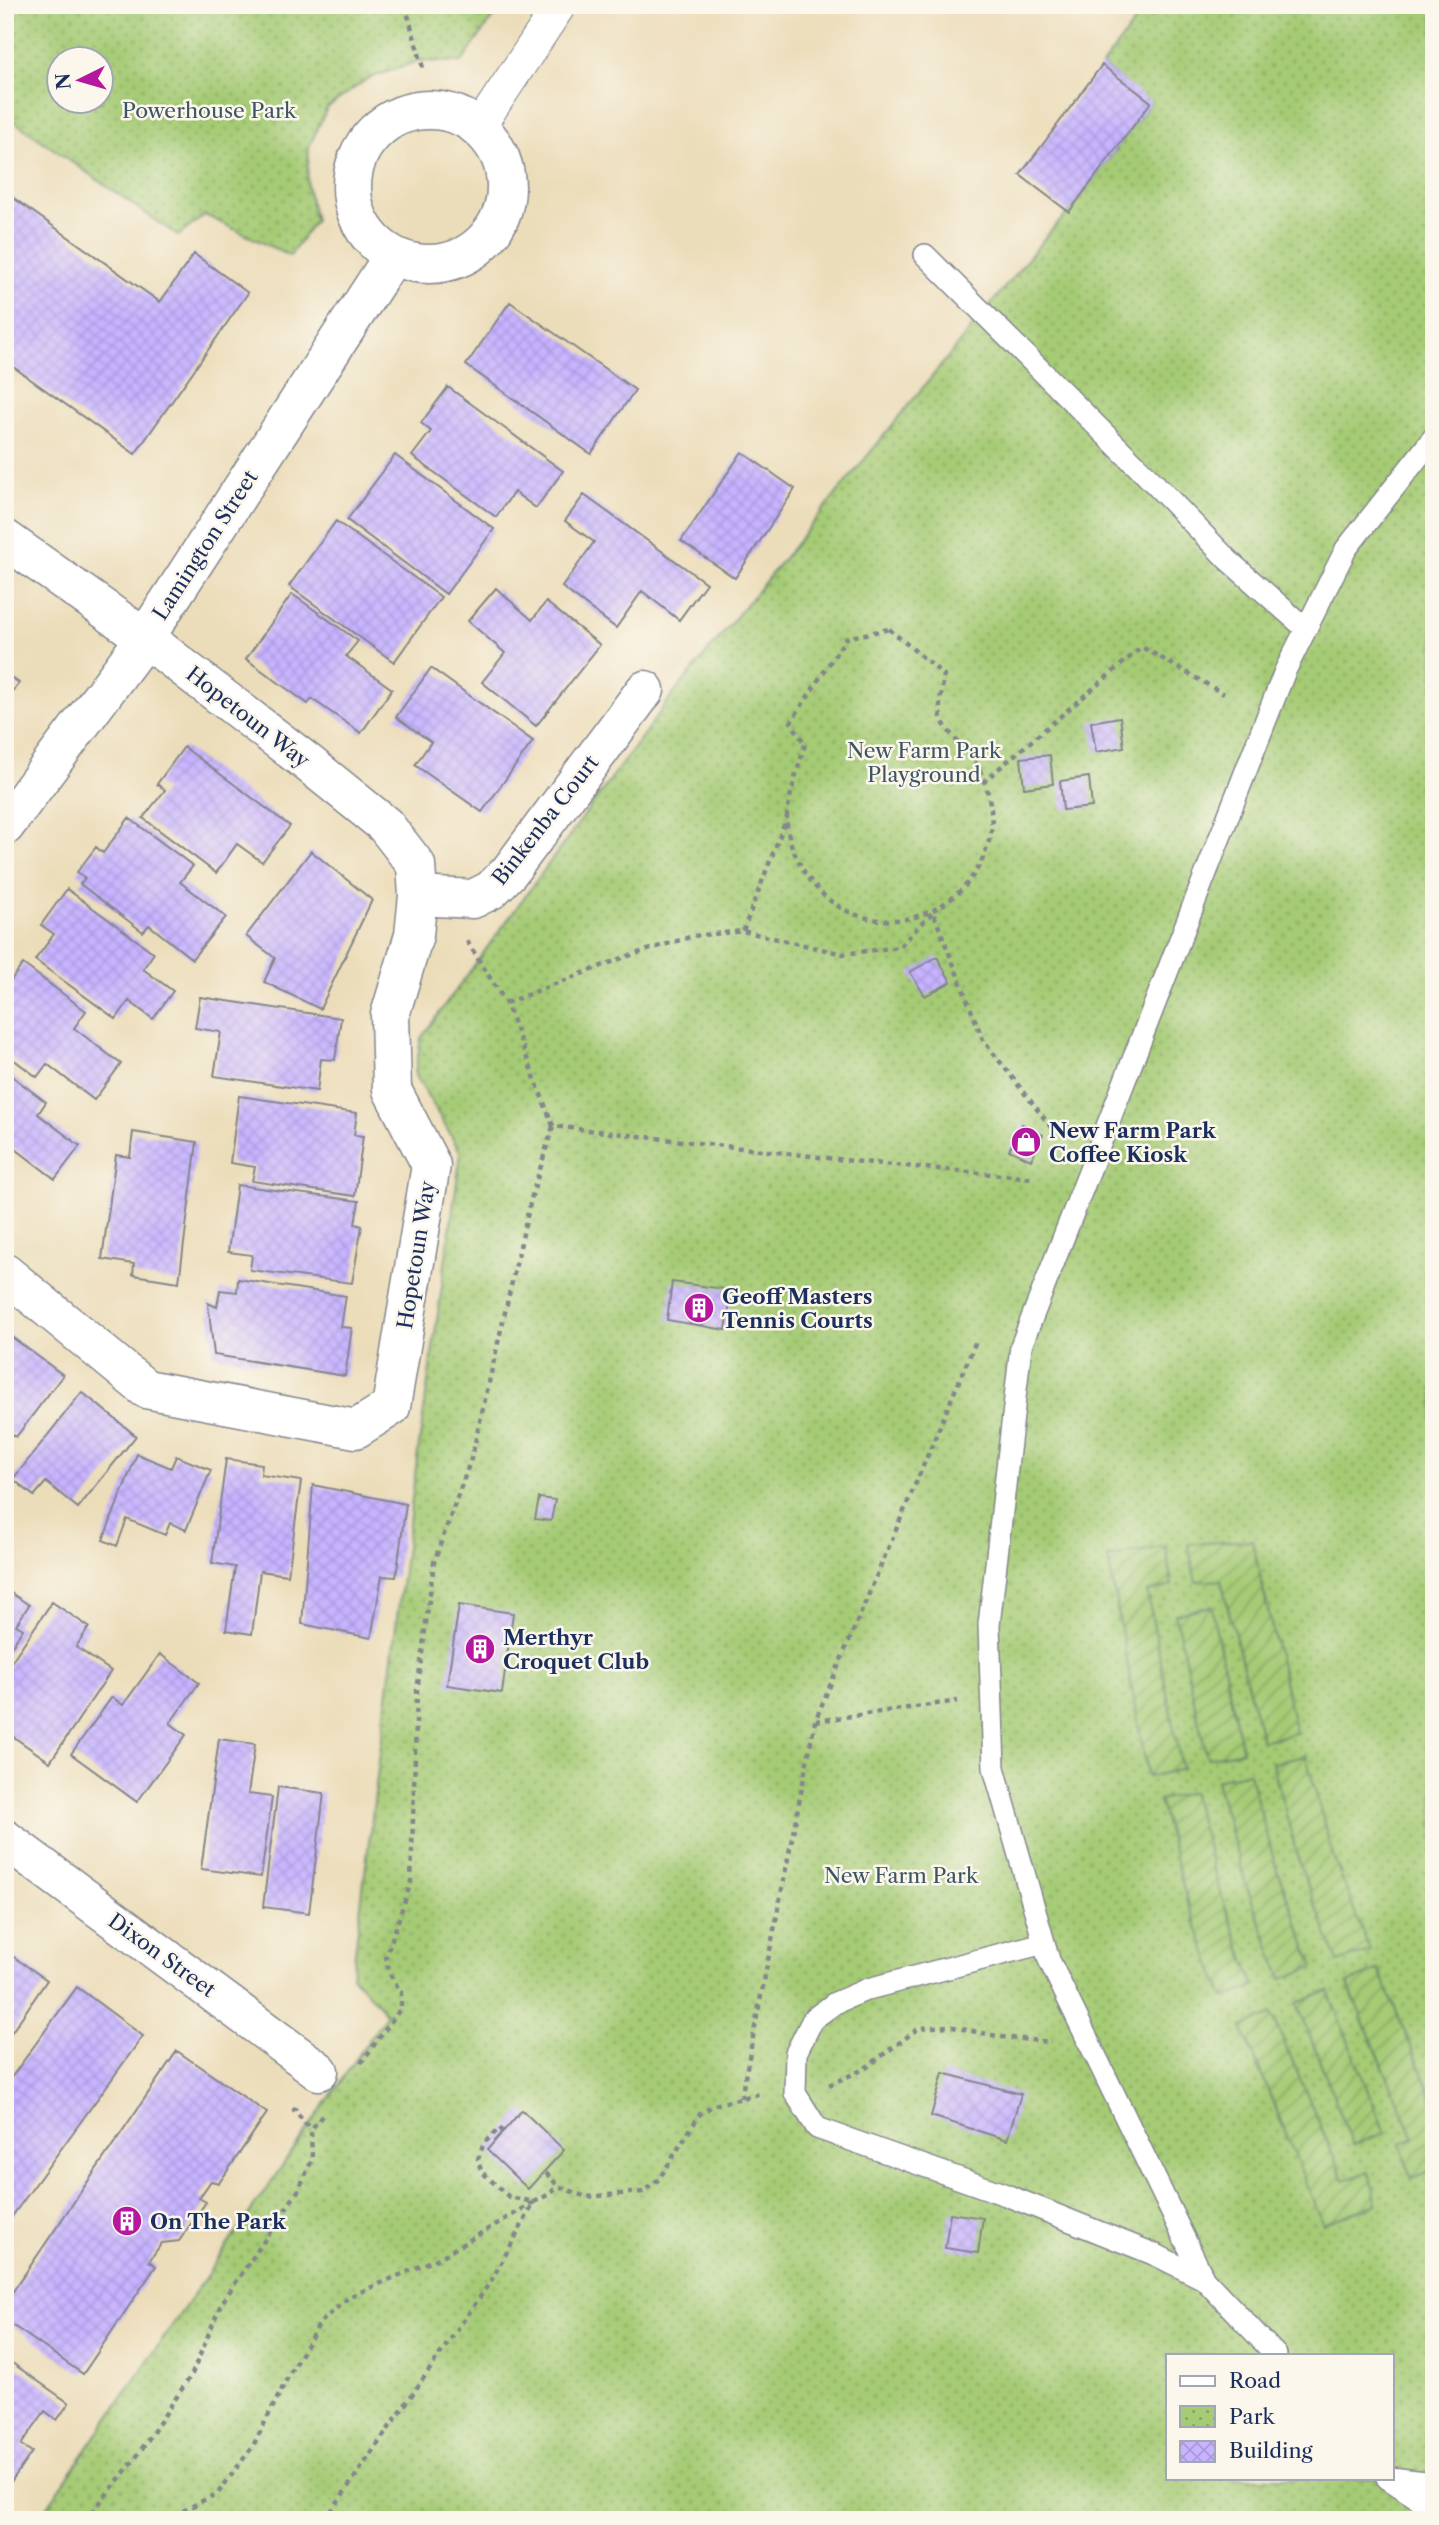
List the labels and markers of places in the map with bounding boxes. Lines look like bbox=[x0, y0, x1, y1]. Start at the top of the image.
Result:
place label: New Farm Park Coffee Kiosk bbox=[1049, 1118, 1217, 1167]
shop icon: New Farm Park Coffee Kiosk bbox=[1009, 1125, 1043, 1159]
place label: Geoff Masters Tennis Courts bbox=[722, 1284, 873, 1333]
building icon: Geoff Masters Tennis Courts bbox=[682, 1291, 716, 1325]
place label: Merthyr Croquet Club bbox=[503, 1625, 649, 1674]
building icon: Merthyr Croquet Club bbox=[463, 1632, 497, 1666]
building icon: On The Park bbox=[110, 2204, 144, 2238]
place label: On The Park bbox=[150, 2209, 287, 2234]

